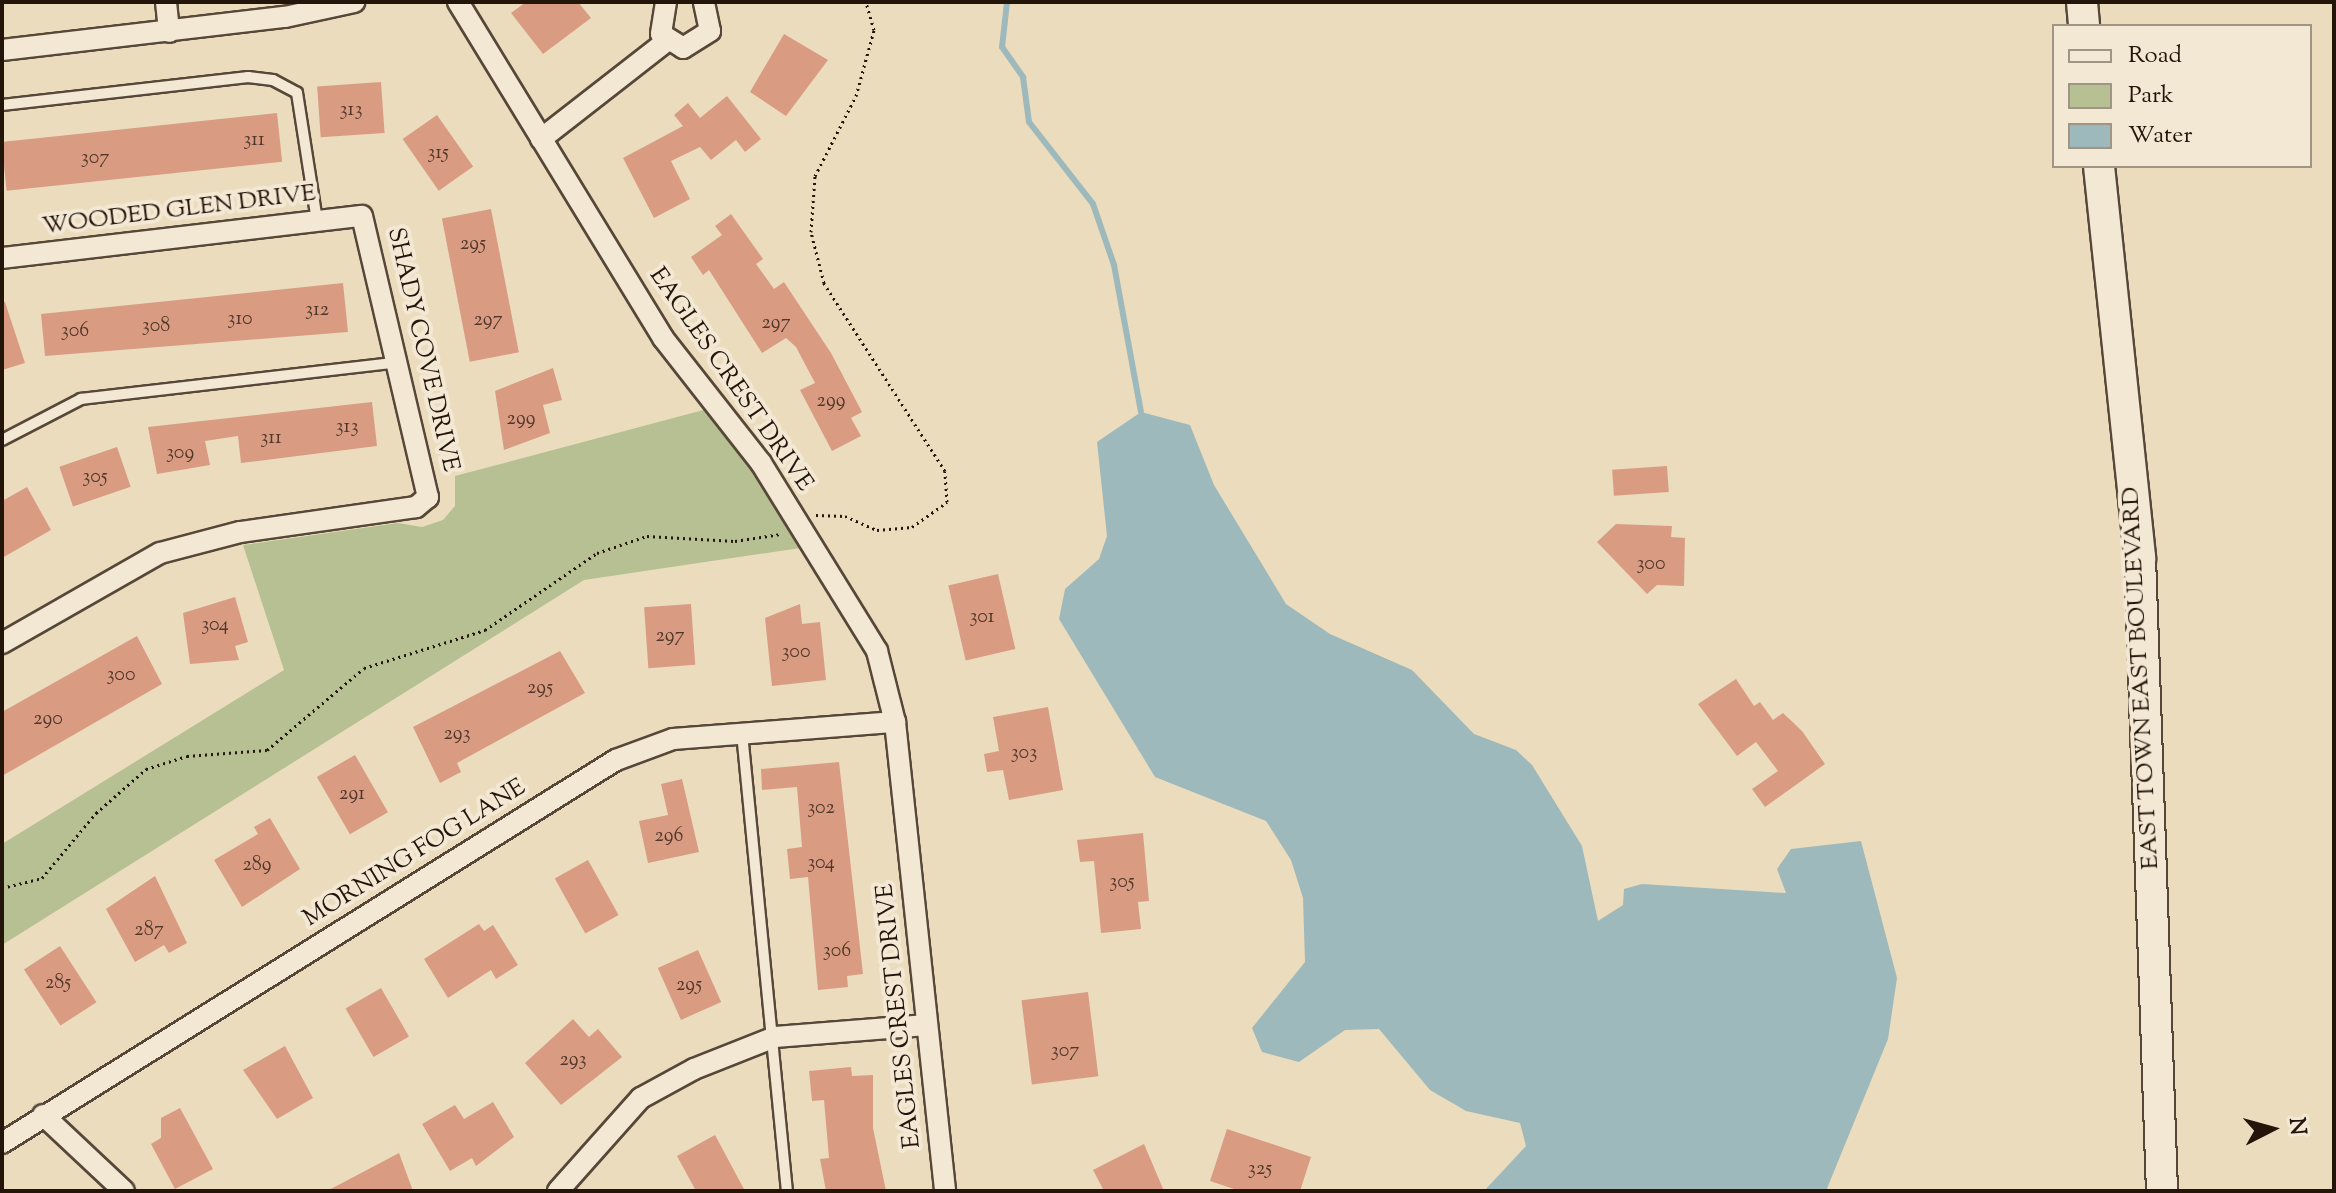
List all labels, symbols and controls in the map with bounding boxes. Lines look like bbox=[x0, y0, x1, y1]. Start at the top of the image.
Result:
legend bbox=[2052, 24, 2312, 168]
text: Road bbox=[2128, 39, 2182, 73]
text: Park bbox=[2128, 79, 2174, 113]
house number: 313 bbox=[340, 98, 362, 122]
text: Water bbox=[2128, 119, 2192, 153]
house number: 311 bbox=[243, 128, 265, 152]
house number: 315 bbox=[427, 141, 449, 165]
house number: 307 bbox=[81, 146, 109, 170]
street label: WOODED GLEN DRIVE bbox=[41, 180, 317, 242]
street label: SHADY COVE DRIVE bbox=[380, 225, 464, 475]
house number: 295 bbox=[460, 232, 486, 256]
street label: EAGLES CREST DRIVE bbox=[642, 263, 818, 497]
house number: 312 bbox=[305, 298, 329, 322]
house number: 310 bbox=[227, 307, 253, 331]
house number: 297 bbox=[473, 308, 503, 332]
house number: 297 bbox=[761, 311, 791, 335]
house number: 308 bbox=[142, 314, 170, 338]
house number: 306 bbox=[61, 319, 89, 343]
house number: 299 bbox=[817, 389, 845, 413]
house number: 299 bbox=[507, 407, 535, 431]
house number: 313 bbox=[336, 415, 358, 439]
house number: 311 bbox=[260, 426, 282, 450]
house number: 309 bbox=[166, 441, 194, 465]
house number: 305 bbox=[82, 465, 108, 489]
street label: EAST TOWN EAST BOULEVARD bbox=[2118, 486, 2166, 870]
house number: 300 bbox=[1636, 552, 1666, 576]
house number: 301 bbox=[969, 605, 995, 629]
house number: 304 bbox=[201, 613, 229, 637]
house number: 297 bbox=[655, 624, 685, 648]
house number: 300 bbox=[781, 640, 811, 664]
house number: 300 bbox=[106, 663, 136, 687]
house number: 295 bbox=[527, 676, 553, 700]
house number: 290 bbox=[33, 707, 63, 731]
house number: 293 bbox=[443, 722, 471, 746]
house number: 303 bbox=[1011, 741, 1037, 765]
street label: MORNING FOG LANE bbox=[299, 774, 531, 934]
house number: 291 bbox=[339, 782, 365, 806]
house number: 302 bbox=[807, 796, 835, 820]
house number: 296 bbox=[654, 824, 684, 848]
house number: 304 bbox=[807, 851, 835, 875]
house number: 289 bbox=[242, 853, 272, 877]
house number: 305 bbox=[1109, 870, 1135, 894]
street label: EAGLES CREST DRIVE bbox=[872, 882, 928, 1150]
house number: 287 bbox=[134, 918, 164, 942]
house number: 306 bbox=[823, 939, 851, 963]
house number: 285 bbox=[45, 971, 71, 995]
house number: 295 bbox=[676, 973, 702, 997]
house number: 307 bbox=[1051, 1039, 1079, 1063]
house number: 293 bbox=[559, 1048, 587, 1072]
north arrow bbox=[2232, 1089, 2312, 1169]
text: N bbox=[2279, 1116, 2313, 1137]
house number: 325 bbox=[1248, 1157, 1272, 1181]

